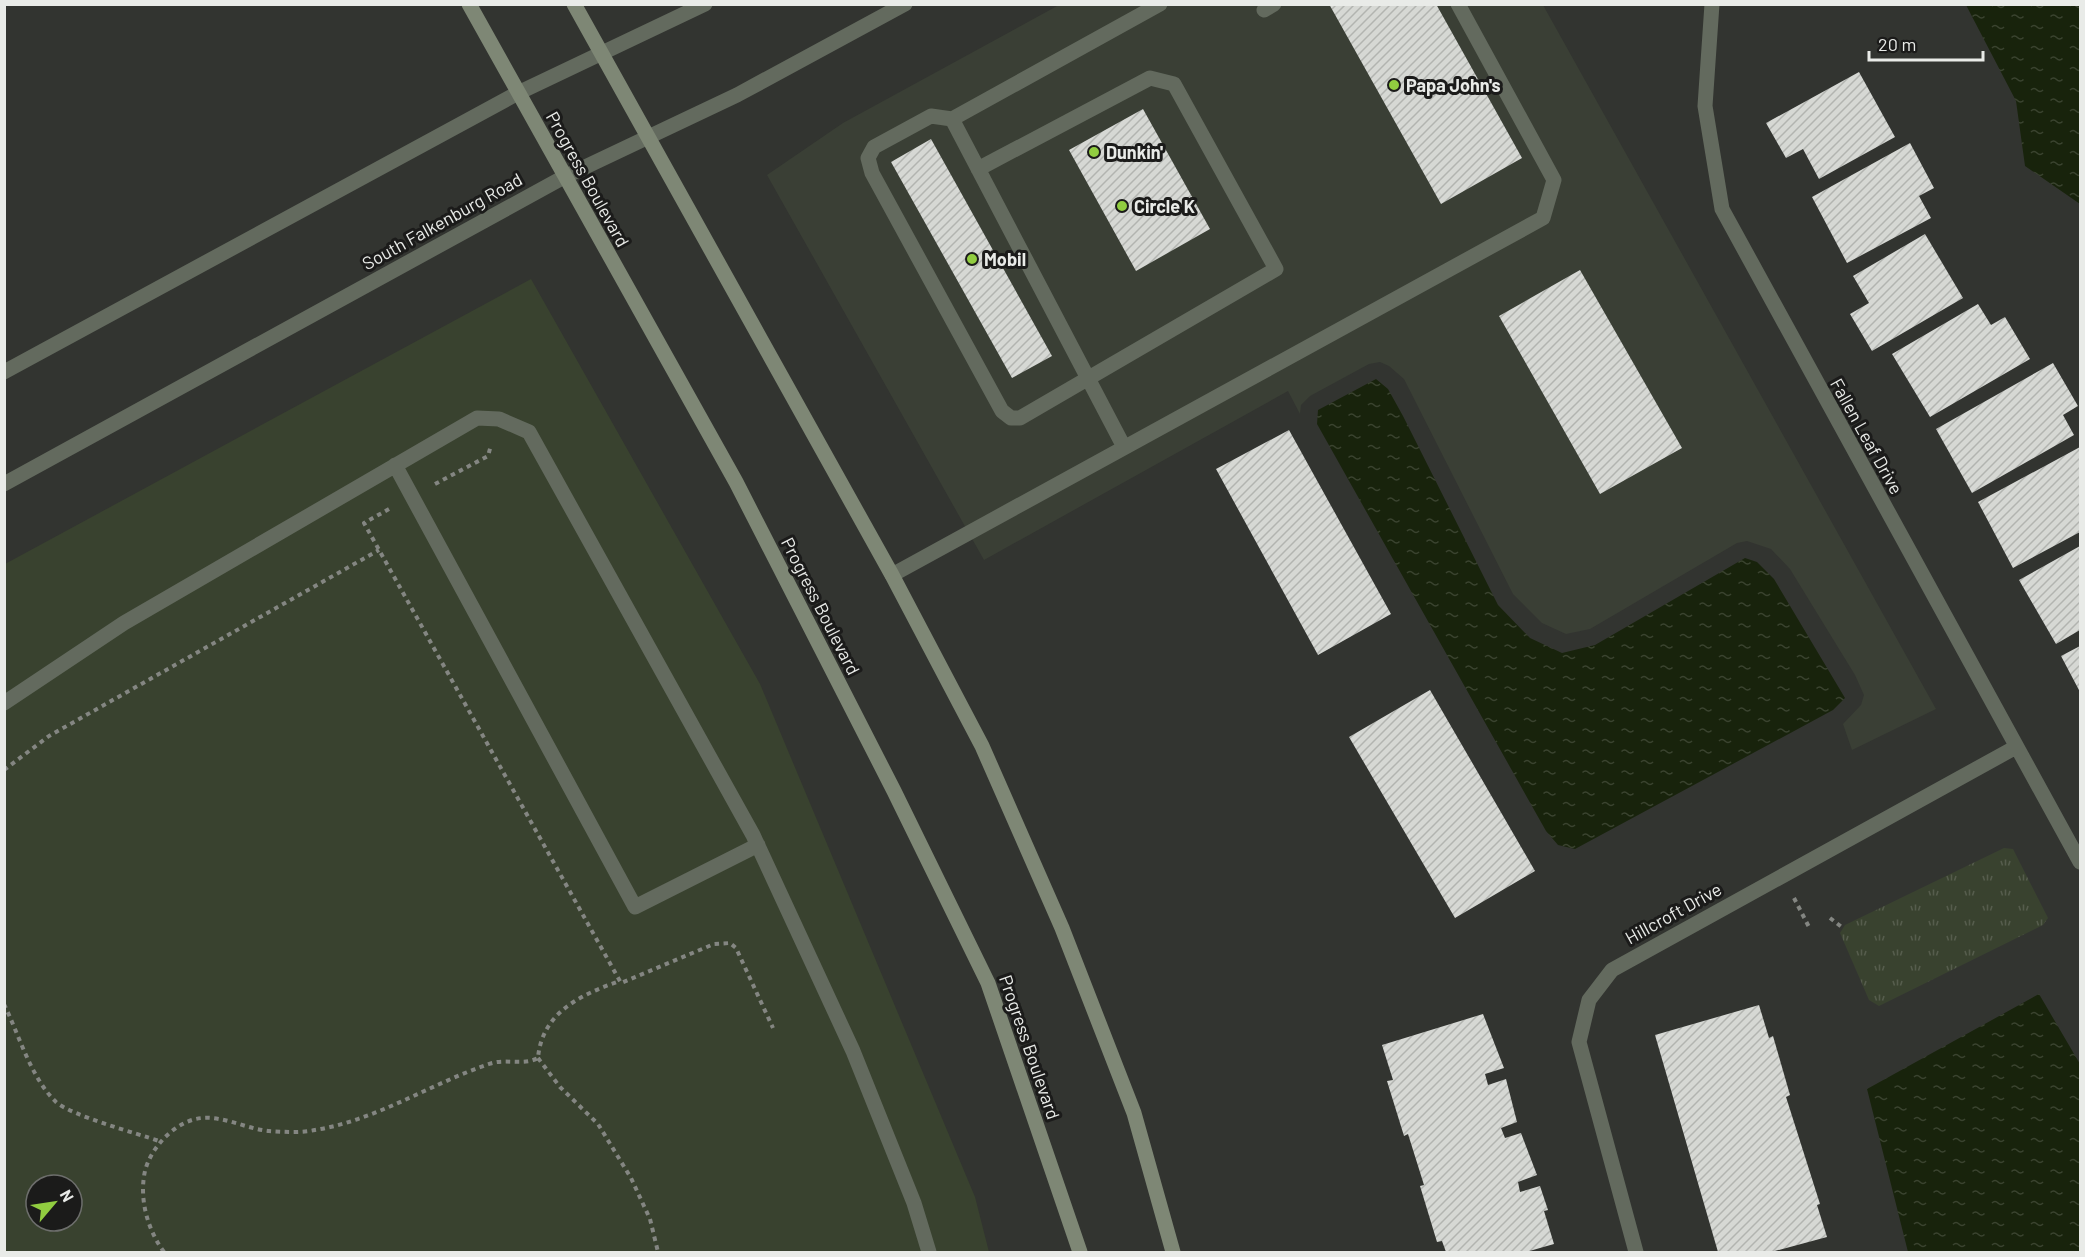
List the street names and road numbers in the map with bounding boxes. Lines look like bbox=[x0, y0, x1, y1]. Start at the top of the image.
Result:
street label: Progress Boulevard bbox=[542, 108, 634, 250]
street label: South Falkenburg Road bbox=[358, 168, 526, 274]
street label: Fallen Leaf Drive bbox=[1826, 374, 1908, 498]
street label: Progress Boulevard bbox=[777, 534, 865, 678]
street label: Hillcroft Drive bbox=[1621, 877, 1725, 949]
street label: Progress Boulevard bbox=[995, 972, 1065, 1122]

